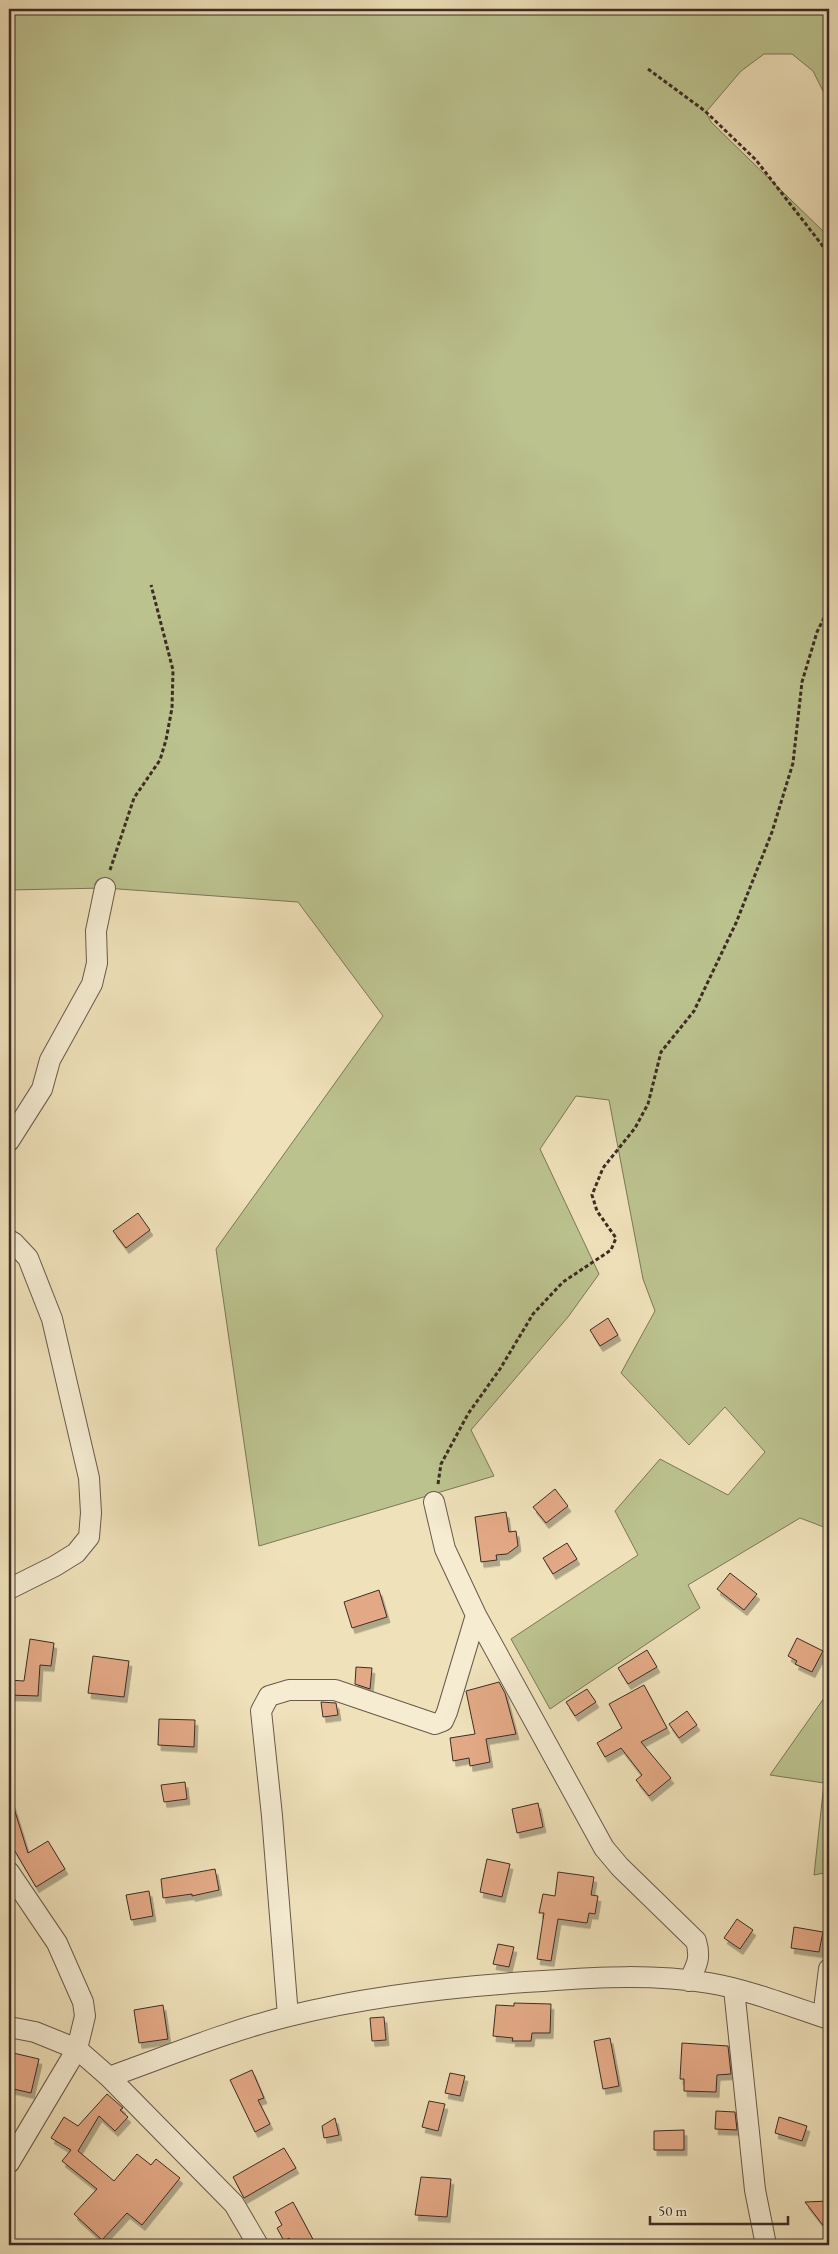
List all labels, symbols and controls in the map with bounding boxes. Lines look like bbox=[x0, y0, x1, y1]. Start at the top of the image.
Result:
scale bar bbox=[650, 2194, 788, 2226]
text: 50 m bbox=[658, 2201, 687, 2220]

